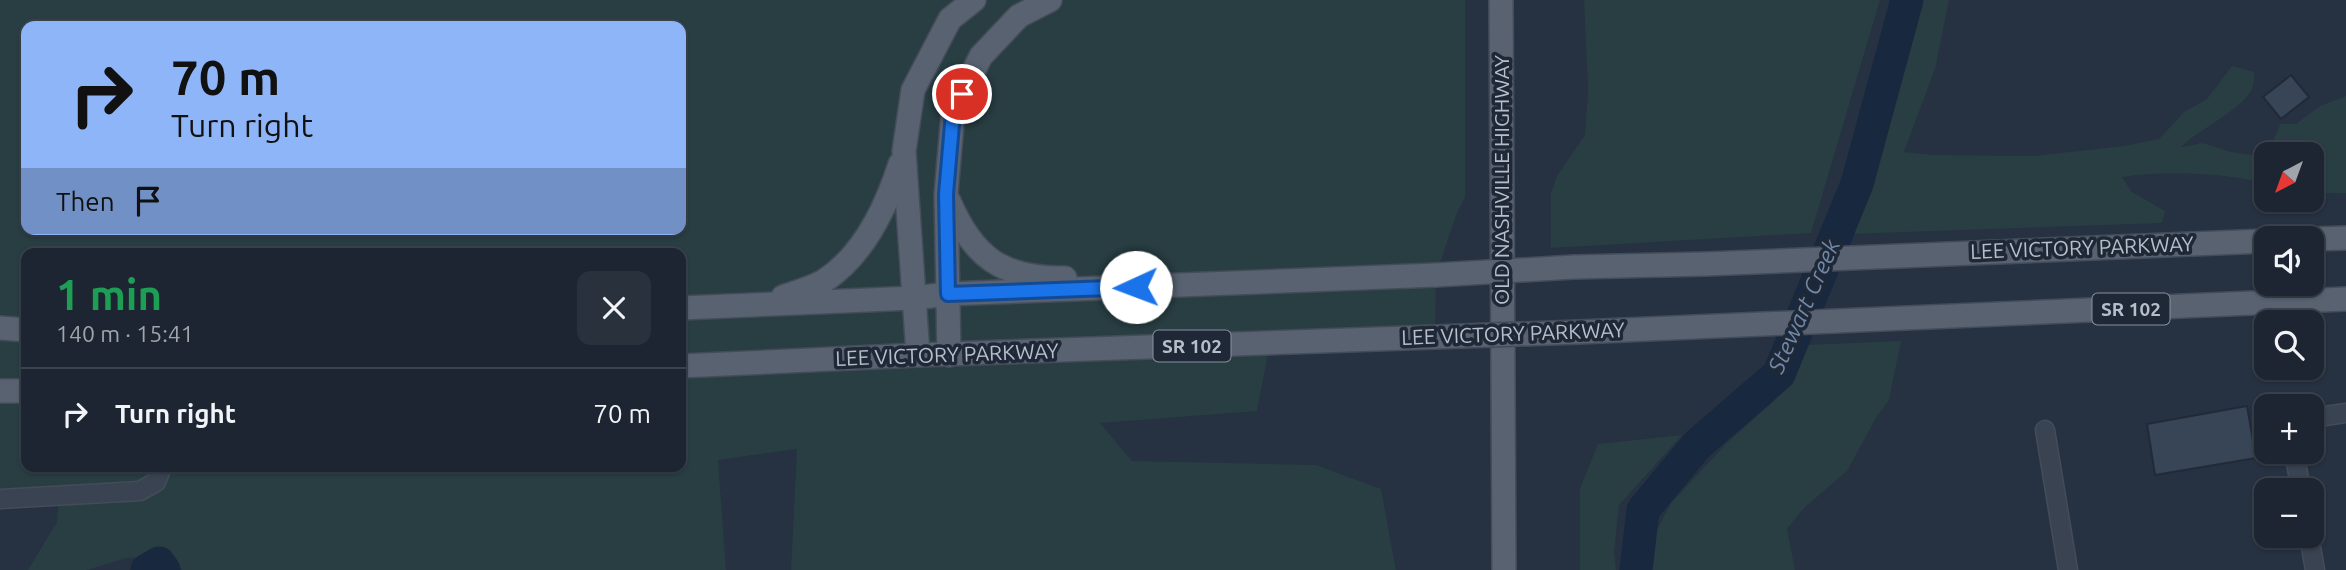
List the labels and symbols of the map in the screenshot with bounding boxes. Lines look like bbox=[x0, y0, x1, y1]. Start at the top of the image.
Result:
street label: OLD NASHVILLE HIGHWAY bbox=[1489, 55, 1513, 305]
pin bbox=[932, 64, 992, 124]
north arrow bbox=[2254, 142, 2324, 212]
street label: LEE VICTORY PARKWAY bbox=[1970, 231, 2194, 263]
water label: Stewart Creek bbox=[1762, 235, 1844, 377]
position arrow bbox=[1099, 250, 1173, 324]
road number: SR 102 bbox=[2092, 294, 2170, 324]
street label: LEE VICTORY PARKWAY bbox=[1401, 317, 1625, 349]
road number: SR 102 bbox=[1154, 330, 1230, 362]
street label: LEE VICTORY PARKWAY bbox=[835, 338, 1059, 370]

